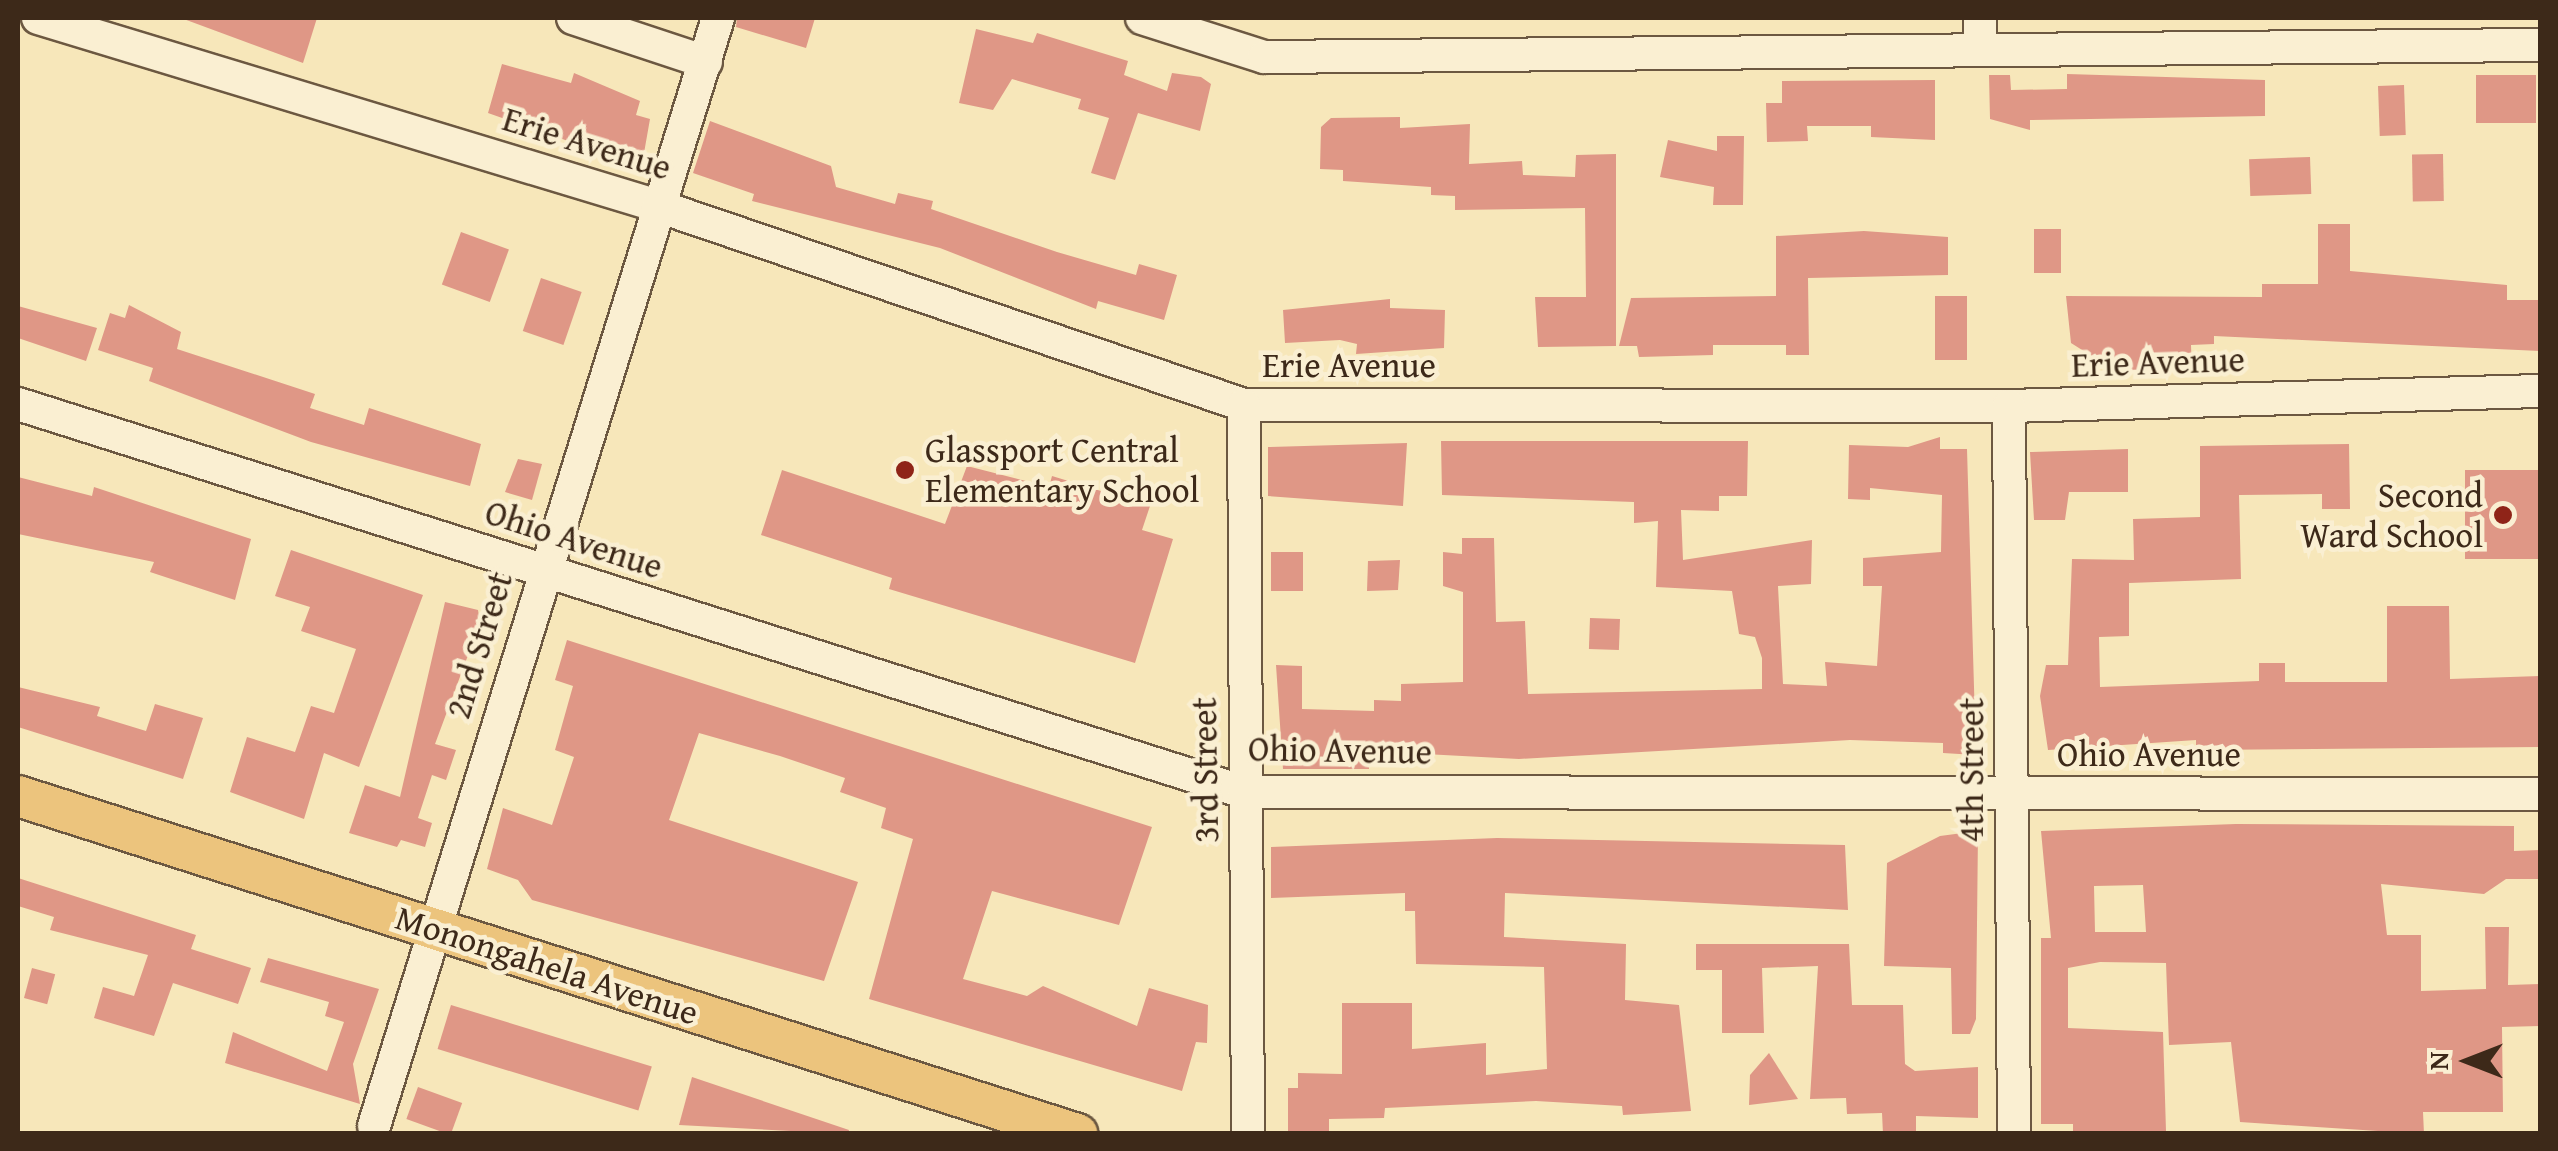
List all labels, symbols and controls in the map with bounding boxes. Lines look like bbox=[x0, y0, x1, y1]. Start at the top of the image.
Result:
street label: Erie Avenue bbox=[498, 98, 676, 188]
street label: Erie Avenue bbox=[2071, 338, 2245, 386]
street label: Erie Avenue bbox=[1262, 344, 1436, 386]
place label: Glassport Central Elementary School bbox=[925, 429, 1199, 511]
marker: Glassport Central Elementary School bbox=[894, 459, 916, 481]
place label: Second Ward School bbox=[2300, 474, 2483, 556]
street label: Ohio Avenue bbox=[480, 491, 668, 587]
marker: Second Ward School bbox=[2492, 504, 2514, 526]
street label: 2nd Street bbox=[437, 566, 521, 724]
street label: 3rd Street bbox=[1183, 697, 1227, 843]
street label: 4th Street bbox=[1950, 697, 1992, 843]
street label: Ohio Avenue bbox=[1248, 727, 1432, 773]
street label: Ohio Avenue bbox=[2057, 733, 2241, 775]
street label: Monongahela Avenue bbox=[391, 896, 703, 1034]
north arrow bbox=[2418, 1011, 2518, 1111]
text: N bbox=[2417, 1052, 2458, 1070]

